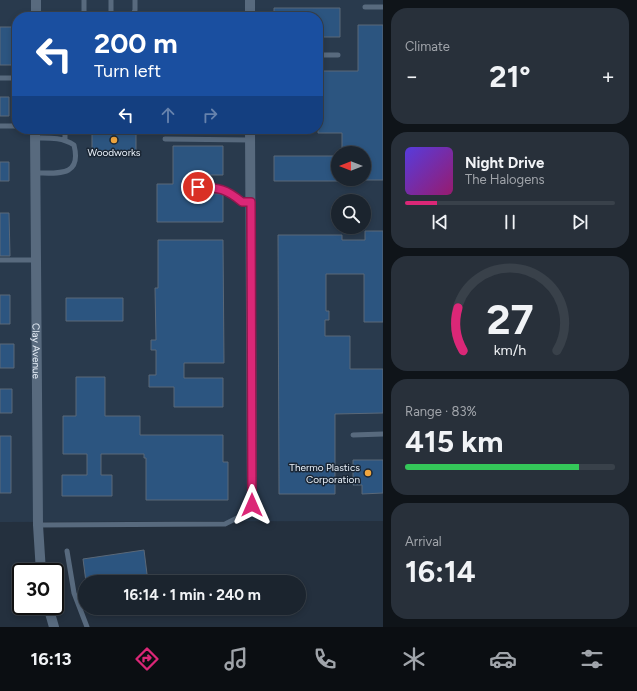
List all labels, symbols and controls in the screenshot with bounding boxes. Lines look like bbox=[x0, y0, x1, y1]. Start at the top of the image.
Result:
text: 200 m bbox=[94, 26, 178, 60]
icon: left bbox=[28, 28, 80, 80]
text: Climate bbox=[405, 39, 450, 54]
text: 21° bbox=[489, 58, 531, 95]
text: Turn left bbox=[94, 60, 161, 82]
text: − bbox=[405, 63, 419, 90]
text: + bbox=[601, 63, 615, 90]
icon: left bbox=[115, 104, 137, 126]
icon: ahead bbox=[157, 104, 179, 126]
icon: right bbox=[199, 104, 221, 126]
marker: Woodworks bbox=[109, 135, 119, 145]
place label: Woodworks bbox=[87, 146, 141, 159]
north arrow bbox=[331, 146, 371, 186]
map controls bbox=[331, 146, 371, 234]
text: Night Drive bbox=[465, 154, 544, 172]
pin bbox=[181, 170, 215, 204]
text: The Halogens bbox=[465, 172, 545, 187]
icon: arrive bbox=[187, 176, 209, 198]
button: search bbox=[331, 194, 371, 234]
icon: previous bbox=[429, 211, 451, 233]
icon: pause bbox=[499, 211, 521, 233]
icon: next bbox=[569, 211, 591, 233]
text: 27 bbox=[486, 294, 534, 344]
street label: Clay Avenue bbox=[30, 323, 43, 380]
text: km/h bbox=[494, 341, 526, 359]
text: Range · 83% bbox=[405, 404, 477, 419]
text: 415 km bbox=[405, 423, 504, 460]
place label: Thermo Plastics Corporation bbox=[289, 461, 360, 486]
marker: Thermo Plastics Corporation bbox=[363, 468, 373, 478]
position arrow bbox=[231, 484, 273, 526]
text: Arrival bbox=[405, 534, 442, 549]
text: 16:14 bbox=[405, 553, 476, 590]
speed limit sign: 30 bbox=[12, 563, 64, 615]
text: 16:14 · 1 min · 240 m bbox=[123, 586, 261, 604]
icon: directions bbox=[133, 645, 161, 673]
icon: music bbox=[222, 645, 250, 673]
icon: phone bbox=[311, 645, 339, 673]
icon: climate bbox=[400, 645, 428, 673]
icon: car bbox=[489, 645, 517, 673]
icon: filters bbox=[578, 645, 606, 673]
text: 16:13 bbox=[31, 648, 72, 670]

